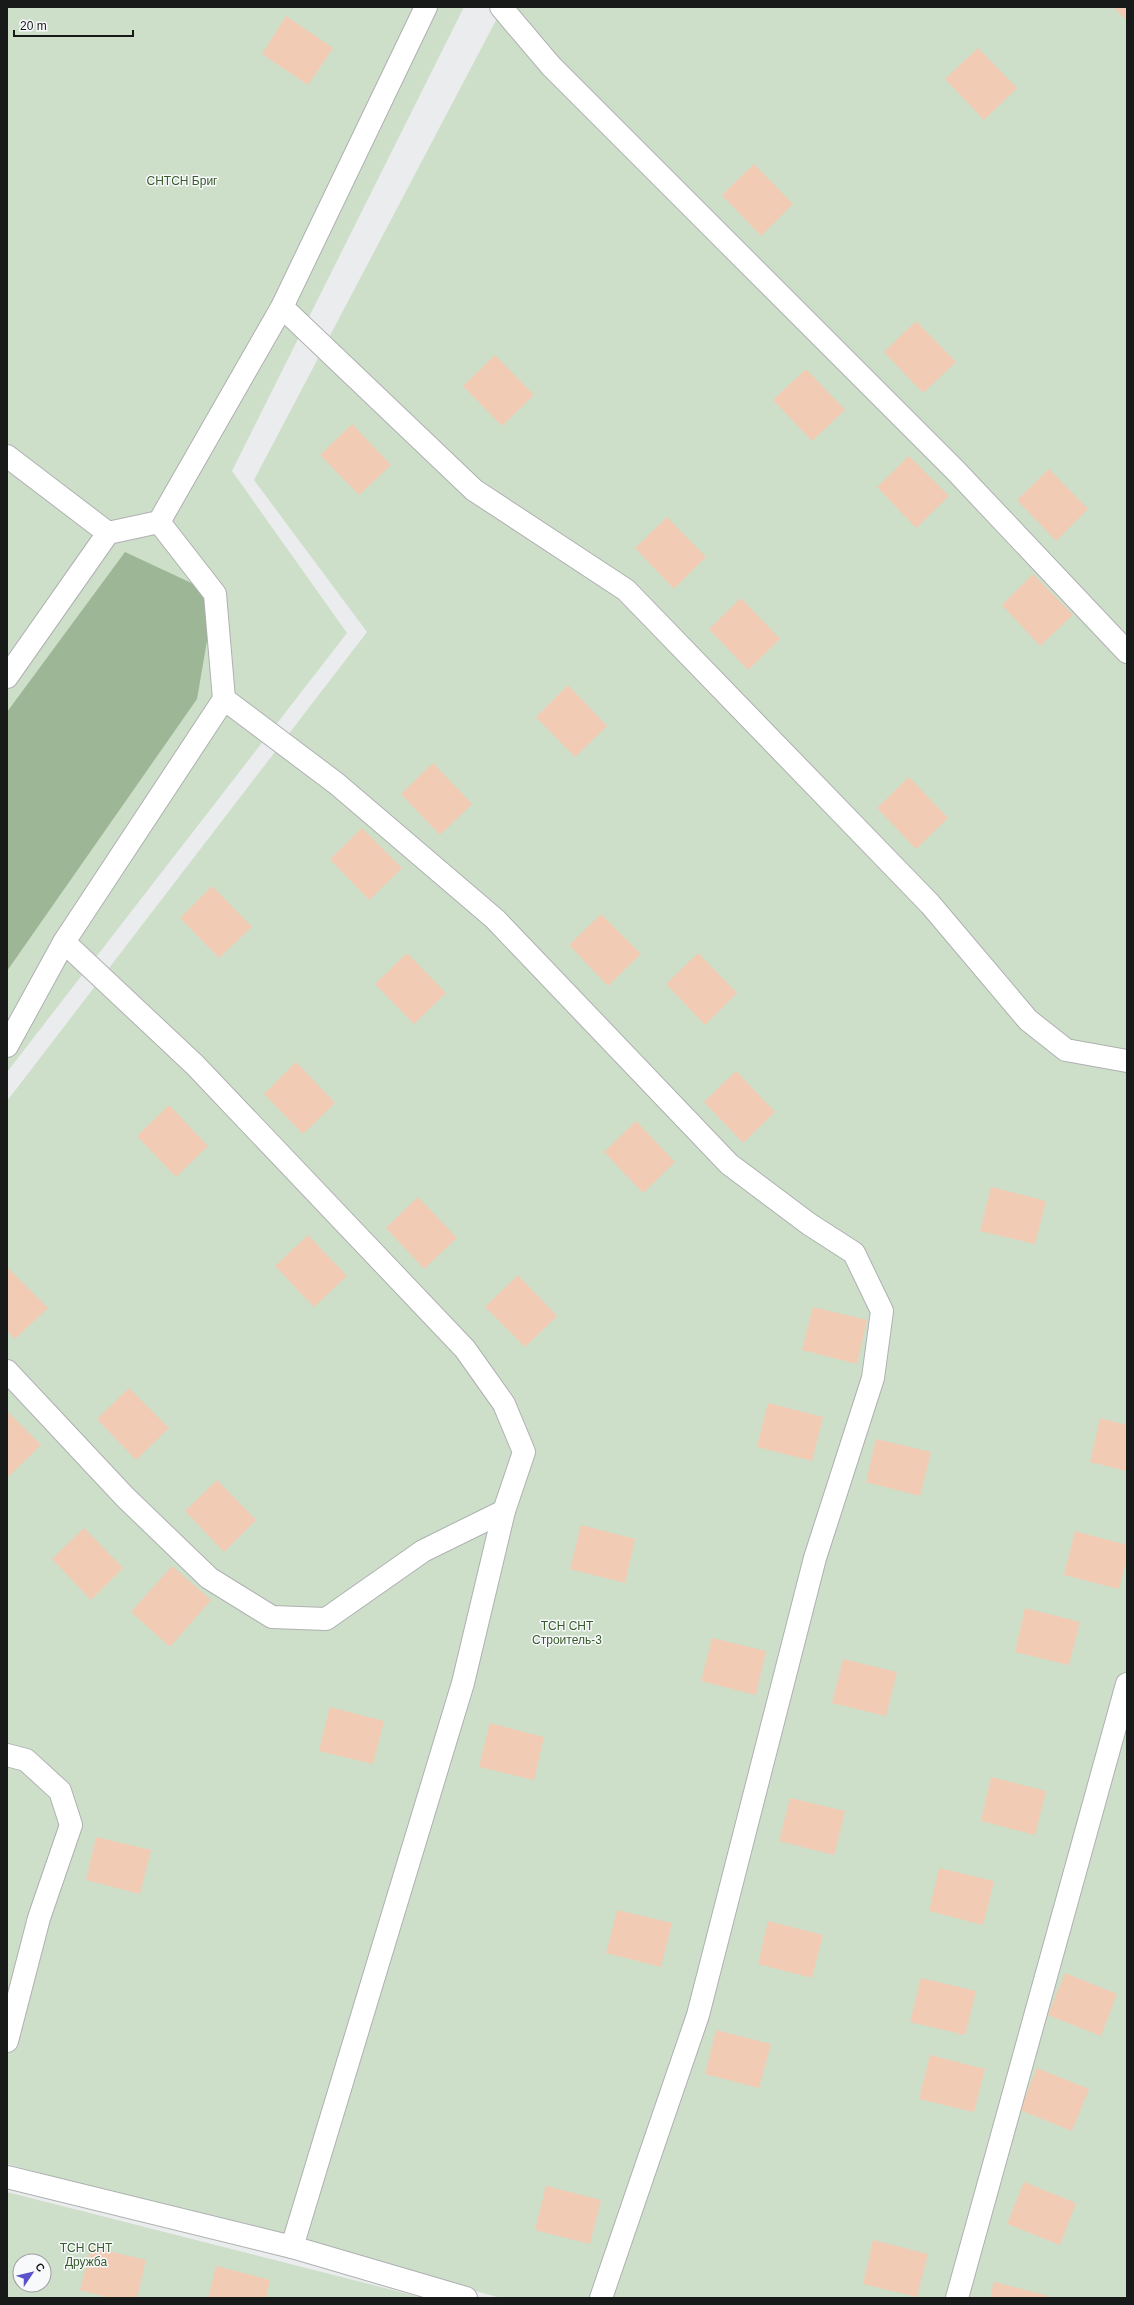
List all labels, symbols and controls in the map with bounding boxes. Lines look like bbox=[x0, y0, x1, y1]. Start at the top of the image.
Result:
scale bar bbox=[14, 12, 133, 38]
text: 20 m bbox=[20, 19, 47, 33]
park label: СНТСН Бриг bbox=[147, 174, 218, 188]
park label: ТСН СНТ Строитель-3 bbox=[532, 1619, 602, 1647]
park label: ТСН СНТ Дружба bbox=[60, 2241, 113, 2269]
north arrow bbox=[12, 2253, 52, 2293]
text: С bbox=[33, 2261, 47, 2274]

